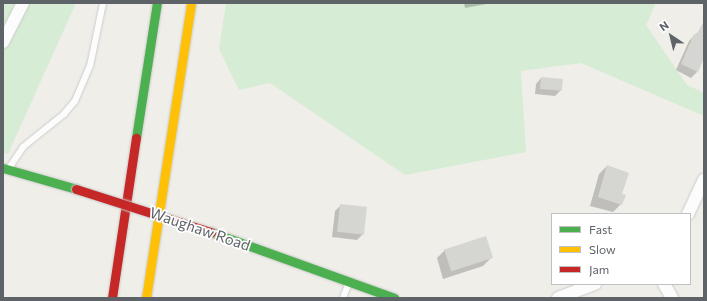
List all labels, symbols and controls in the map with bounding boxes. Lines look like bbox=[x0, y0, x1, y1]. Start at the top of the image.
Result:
north arrow bbox=[651, 16, 691, 56]
text: N bbox=[657, 18, 671, 33]
street label: Waughaw Road bbox=[147, 203, 253, 255]
legend bbox=[551, 213, 691, 285]
text: Fast bbox=[589, 222, 612, 236]
text: Slow bbox=[589, 242, 616, 256]
text: Jam bbox=[589, 262, 609, 276]

